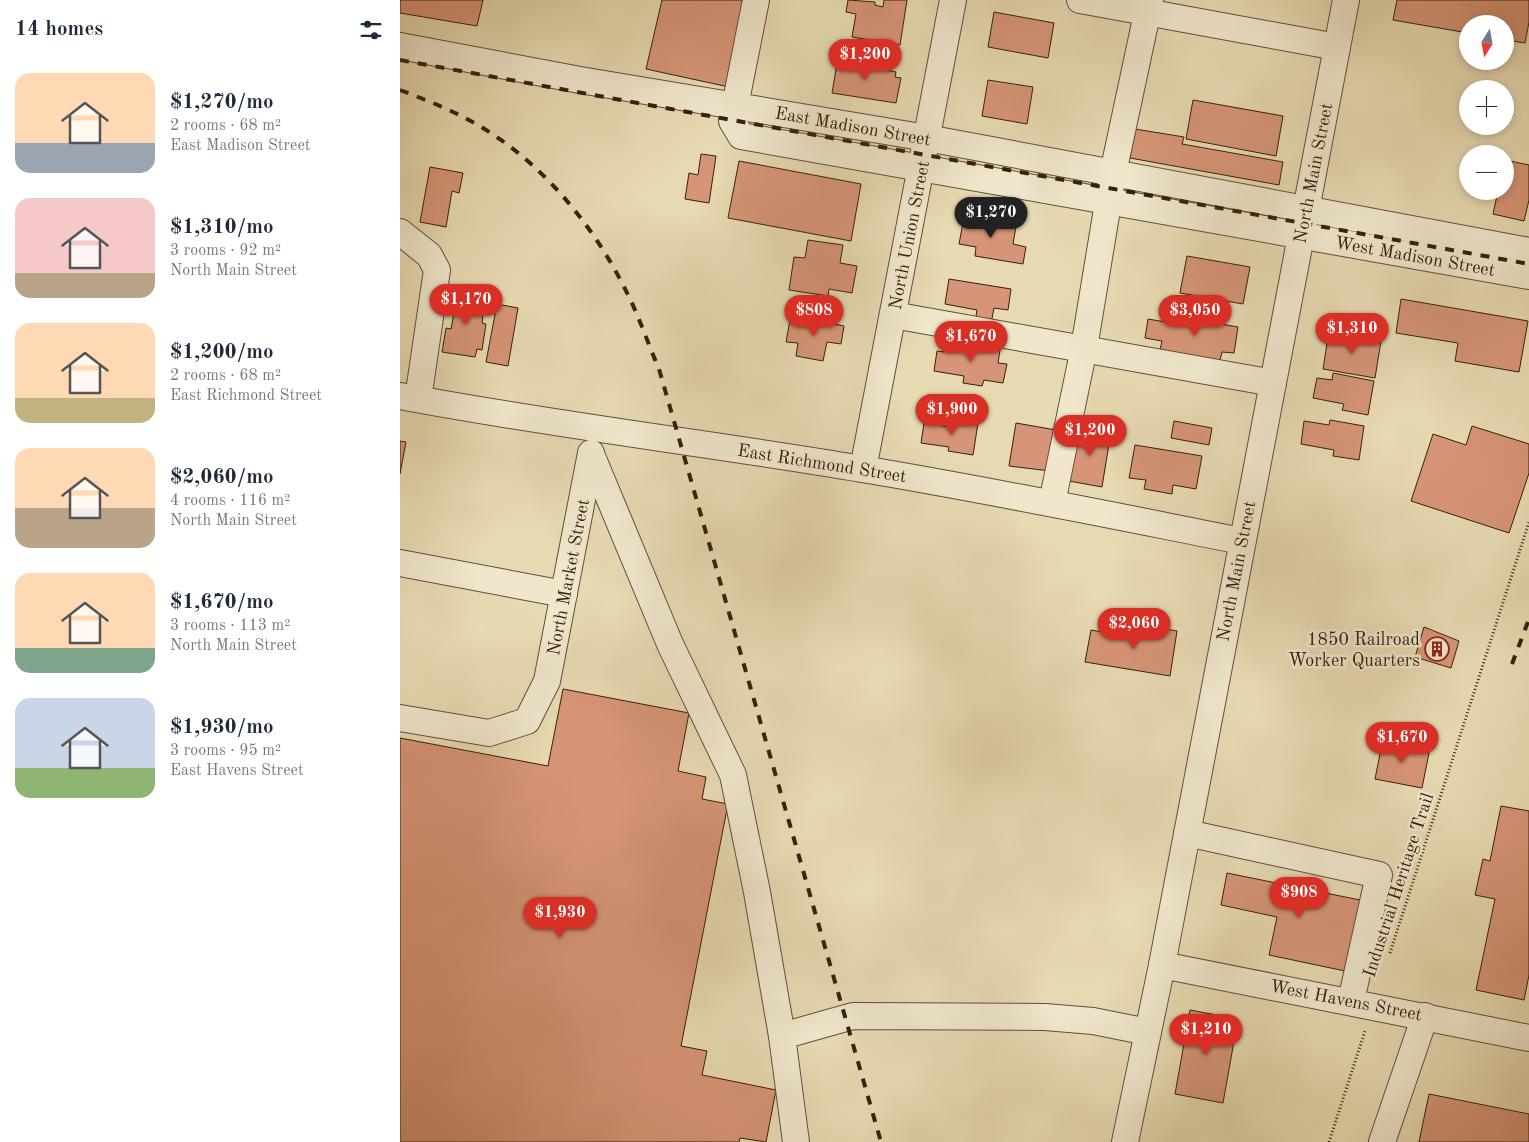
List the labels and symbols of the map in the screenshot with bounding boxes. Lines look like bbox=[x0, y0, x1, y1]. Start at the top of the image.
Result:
north arrow bbox=[1459, 15, 1514, 70]
pin: $1,200 bbox=[824, 38, 906, 81]
street label: North Main Street bbox=[1292, 101, 1336, 245]
street label: East Madison Street bbox=[774, 104, 932, 150]
street label: North Union Street bbox=[887, 159, 933, 311]
pin: $1,270 bbox=[950, 196, 1032, 239]
street label: West Madison Street bbox=[1333, 234, 1496, 280]
pin: $1,170 bbox=[425, 284, 507, 326]
pin: $808 bbox=[784, 294, 844, 337]
pin: $3,050 bbox=[1154, 294, 1236, 337]
pin: $1,310 bbox=[1311, 312, 1393, 355]
pin: $1,670 bbox=[930, 320, 1012, 363]
pin: $1,900 bbox=[911, 394, 993, 436]
pin: $1,200 bbox=[1049, 414, 1131, 457]
street label: East Richmond Street bbox=[736, 442, 908, 486]
street label: North Market Street bbox=[545, 497, 593, 657]
street label: North Main Street bbox=[1215, 499, 1259, 643]
pin: $2,060 bbox=[1093, 608, 1175, 650]
place label: 1850 Railroad Worker Quarters bbox=[1288, 631, 1420, 670]
building icon: 1850 Railroad Worker Quarters bbox=[1424, 636, 1450, 662]
pin: $1,670 bbox=[1361, 722, 1443, 764]
street label: Industrial Heritage Trail bbox=[1361, 791, 1437, 980]
pin: $908 bbox=[1269, 876, 1329, 919]
pin: $1,930 bbox=[519, 896, 601, 939]
street label: West Havens Street bbox=[1268, 977, 1423, 1025]
pin: $1,210 bbox=[1165, 1014, 1247, 1056]

